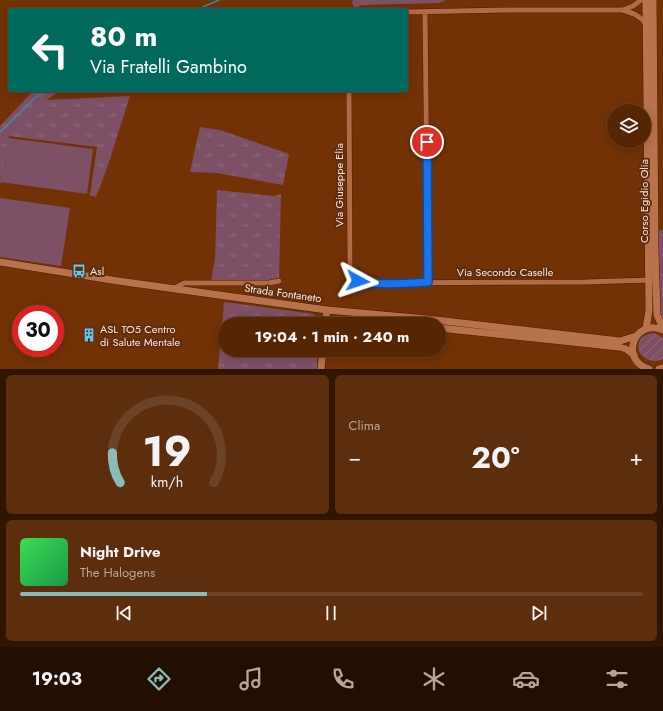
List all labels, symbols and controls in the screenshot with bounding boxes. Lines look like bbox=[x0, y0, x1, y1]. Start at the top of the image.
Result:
text: 80 m bbox=[90, 16, 157, 57]
icon: left bbox=[24, 24, 76, 76]
text: Via Fratelli Gambino bbox=[90, 54, 247, 80]
map controls bbox=[607, 104, 651, 148]
button: layers bbox=[607, 104, 651, 148]
pin bbox=[410, 125, 444, 159]
icon: arrive bbox=[416, 131, 438, 153]
street label: Via Giuseppe Elia bbox=[331, 143, 347, 227]
street label: Corso Egidio Olia bbox=[636, 159, 652, 243]
position arrow bbox=[337, 260, 379, 302]
bus stop icon: Asl bbox=[71, 263, 87, 279]
place label: Asl bbox=[90, 263, 104, 279]
street label: Via Secondo Caselle bbox=[457, 264, 554, 280]
street label: Strada Fontaneto bbox=[243, 280, 323, 306]
speed limit sign: 30 bbox=[12, 305, 64, 357]
place label: ASL TO5 Centro di Salute Mentale bbox=[100, 321, 180, 350]
text: 19:04 · 1 min · 240 m bbox=[255, 326, 409, 348]
building icon: ASL TO5 Centro di Salute Mentale bbox=[81, 327, 97, 343]
text: Clima bbox=[349, 416, 380, 435]
text: 19 bbox=[143, 420, 192, 481]
text: 20° bbox=[471, 436, 520, 479]
text: − bbox=[349, 441, 361, 473]
text: + bbox=[629, 441, 643, 473]
text: km/h bbox=[151, 471, 183, 491]
text: Night Drive bbox=[80, 541, 161, 563]
text: The Halogens bbox=[80, 563, 155, 582]
icon: previous bbox=[113, 602, 135, 624]
icon: pause bbox=[320, 602, 342, 624]
icon: next bbox=[528, 602, 550, 624]
icon: directions bbox=[145, 665, 173, 693]
icon: music bbox=[237, 665, 265, 693]
icon: phone bbox=[329, 665, 357, 693]
icon: climate bbox=[420, 665, 448, 693]
icon: car bbox=[512, 665, 540, 693]
icon: filters bbox=[603, 665, 631, 693]
text: 19:03 bbox=[32, 666, 82, 692]

